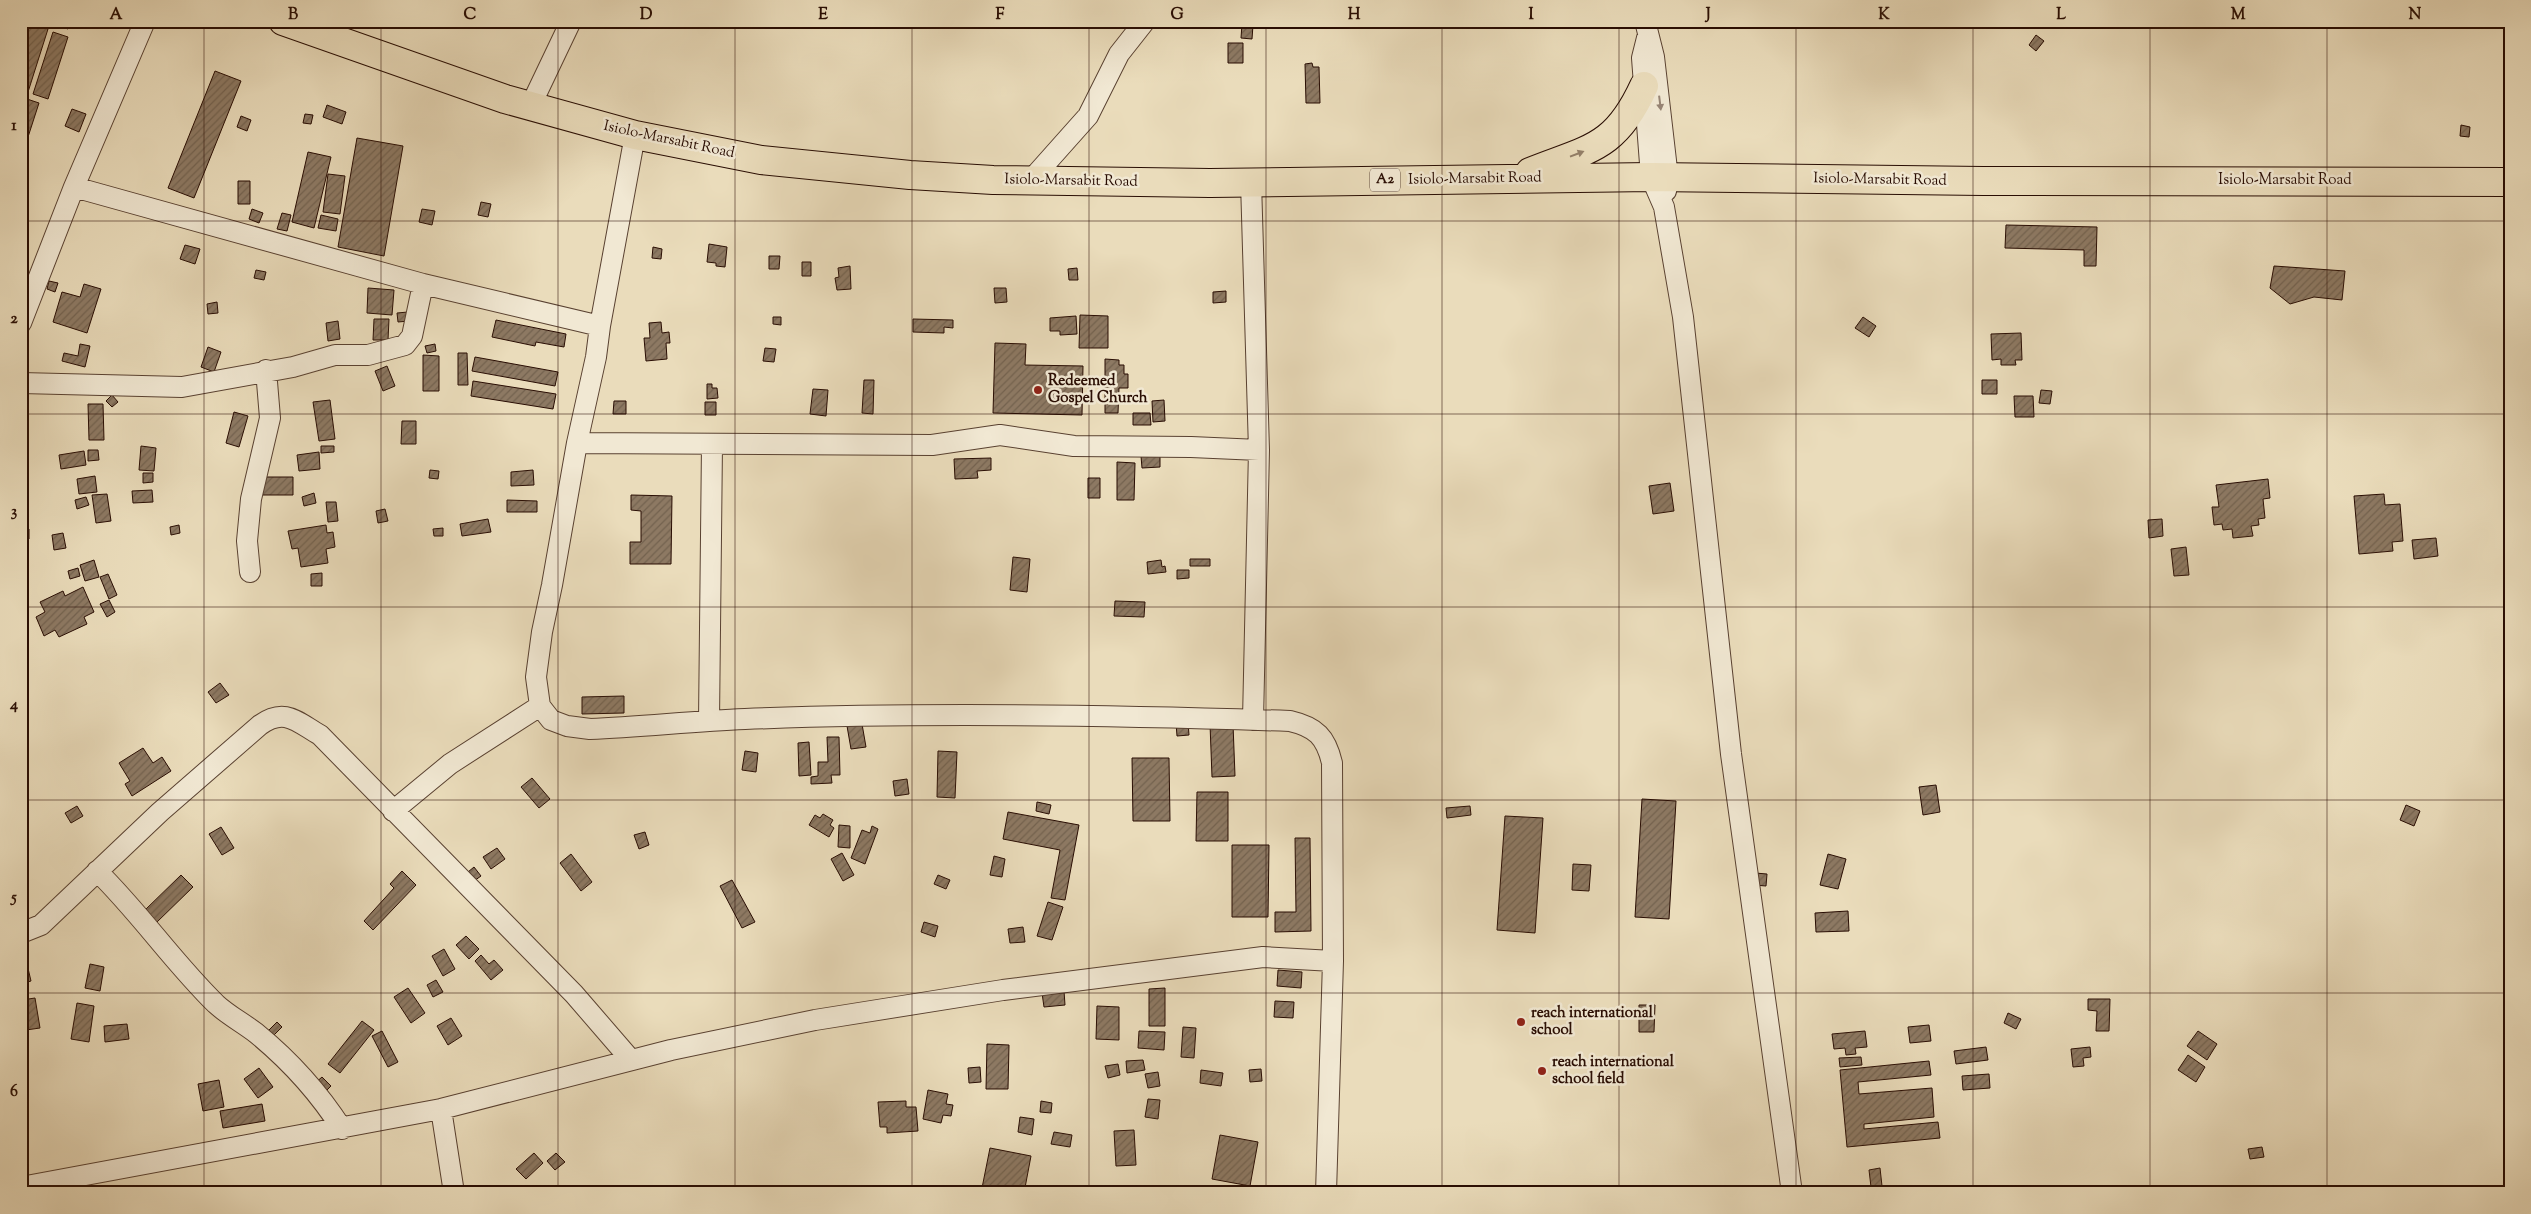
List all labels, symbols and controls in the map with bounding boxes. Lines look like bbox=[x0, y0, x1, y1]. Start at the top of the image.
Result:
text: A bbox=[110, 4, 123, 27]
text: B bbox=[288, 4, 298, 27]
text: C bbox=[464, 4, 477, 27]
text: D bbox=[640, 4, 653, 27]
text: E bbox=[818, 4, 828, 27]
text: F bbox=[996, 4, 1005, 27]
text: G bbox=[1170, 4, 1184, 27]
text: H bbox=[1348, 4, 1361, 27]
text: I bbox=[1528, 4, 1534, 27]
text: J bbox=[1704, 4, 1711, 27]
text: K bbox=[1878, 4, 1890, 27]
text: L bbox=[2056, 4, 2066, 27]
text: M bbox=[2231, 4, 2246, 27]
text: N bbox=[2409, 4, 2422, 27]
one-way arrow bbox=[1656, 95, 1664, 111]
text: 1 bbox=[11, 115, 17, 138]
street label: Isiolo-Marsabit Road bbox=[602, 116, 737, 164]
one-way arrow bbox=[1570, 150, 1585, 158]
street label: Isiolo-Marsabit Road bbox=[1408, 167, 1542, 191]
road number: A2 bbox=[1370, 168, 1400, 192]
street label: Isiolo-Marsabit Road bbox=[1813, 168, 1947, 192]
street label: Isiolo-Marsabit Road bbox=[1004, 169, 1138, 193]
street label: Isiolo-Marsabit Road bbox=[2218, 170, 2352, 191]
text: 2 bbox=[10, 308, 18, 331]
place label: Redeemed Gospel Church bbox=[1048, 371, 1148, 409]
marker: Redeemed Gospel Church bbox=[1032, 384, 1044, 396]
text: 3 bbox=[11, 501, 18, 524]
text: 4 bbox=[9, 694, 18, 717]
text: 5 bbox=[9, 887, 17, 910]
place label: reach international school bbox=[1531, 1003, 1654, 1041]
marker: reach international school bbox=[1515, 1016, 1527, 1028]
place label: reach international school field bbox=[1552, 1052, 1675, 1090]
marker: reach international school field bbox=[1536, 1065, 1548, 1077]
text: 6 bbox=[10, 1081, 18, 1104]

